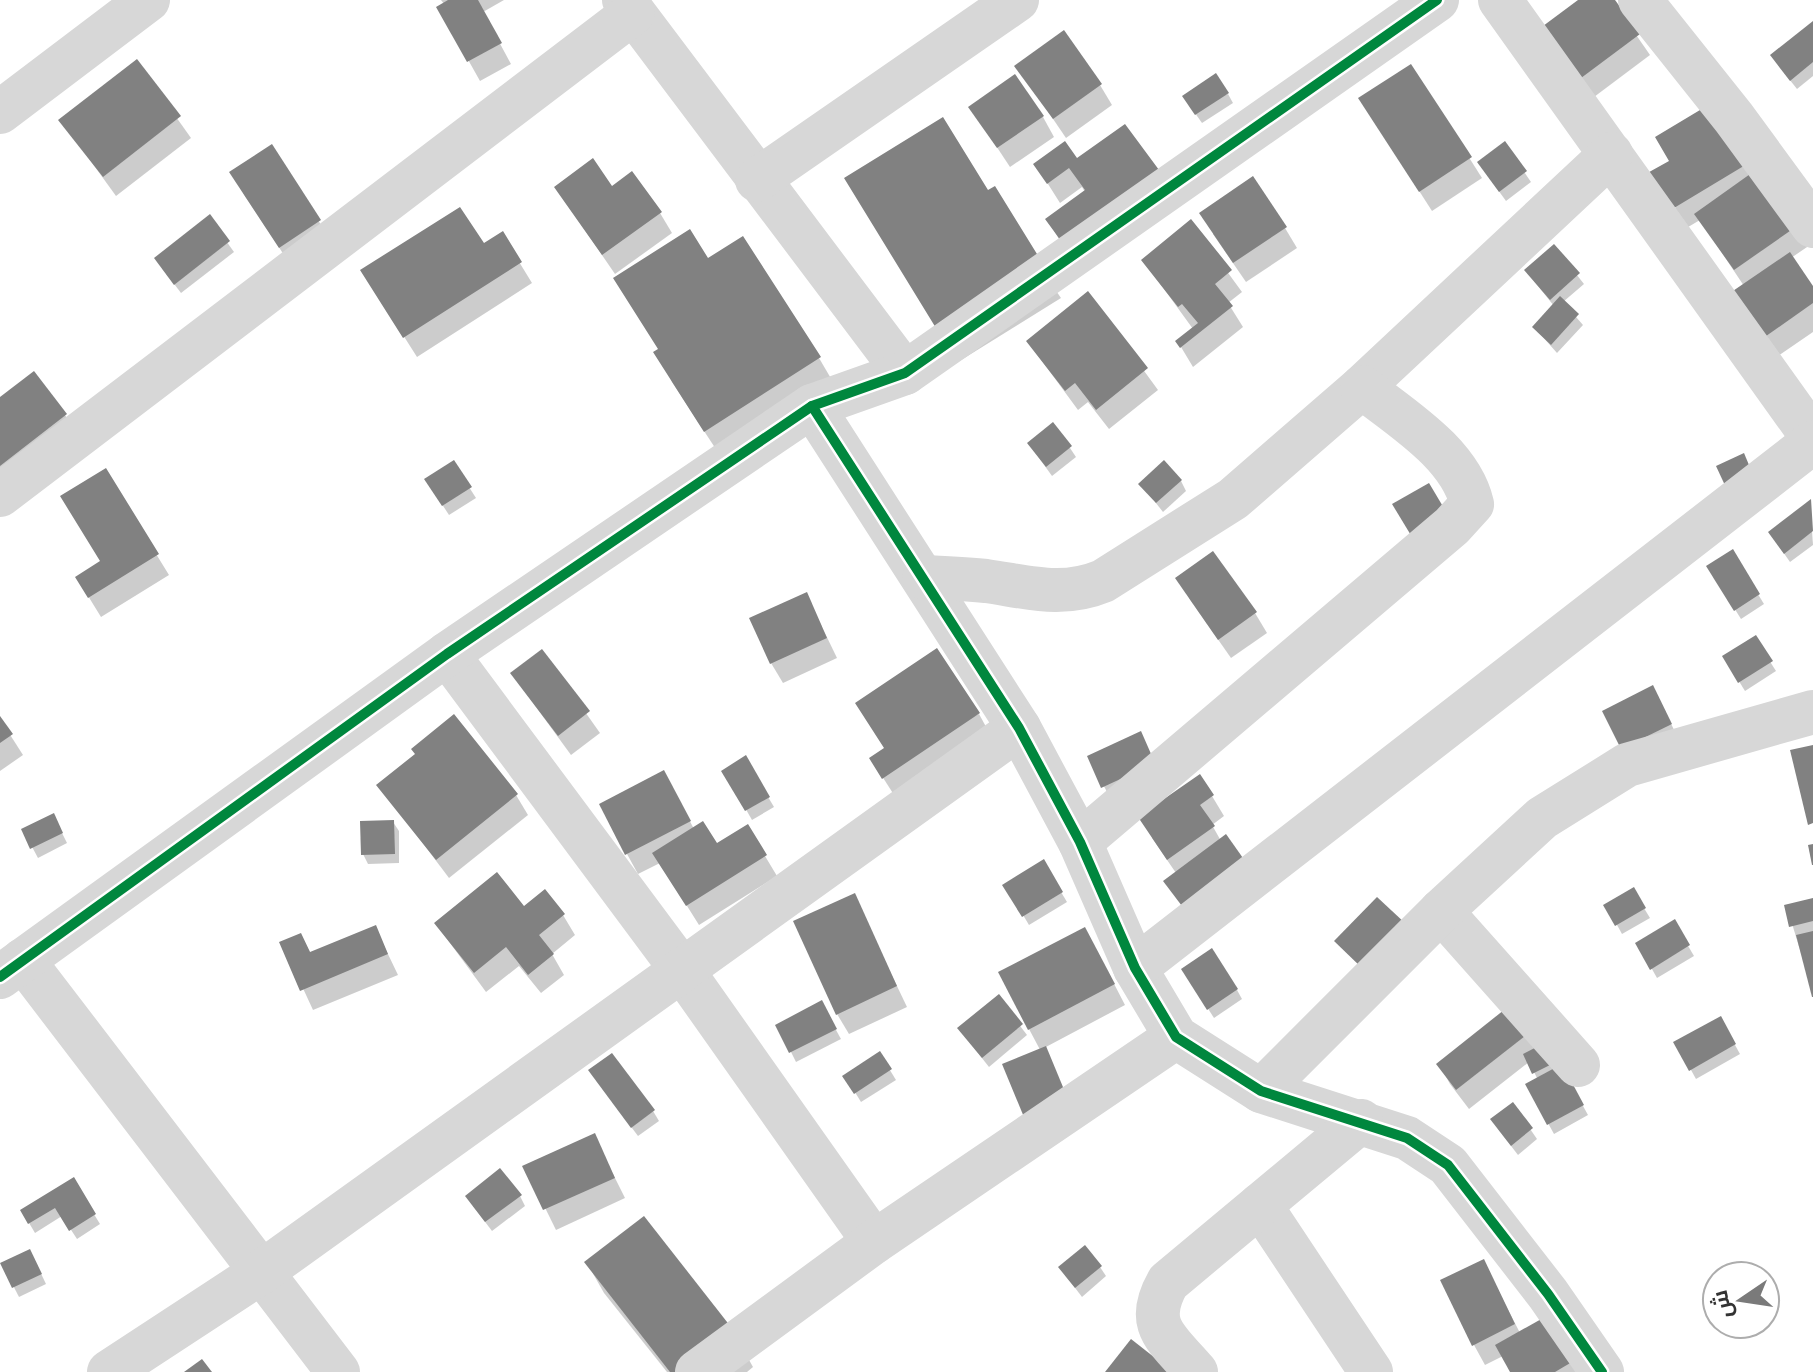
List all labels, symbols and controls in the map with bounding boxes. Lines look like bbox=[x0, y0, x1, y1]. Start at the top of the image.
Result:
north arrow bbox=[1701, 1260, 1781, 1340]
text: ش bbox=[1706, 1288, 1738, 1321]

